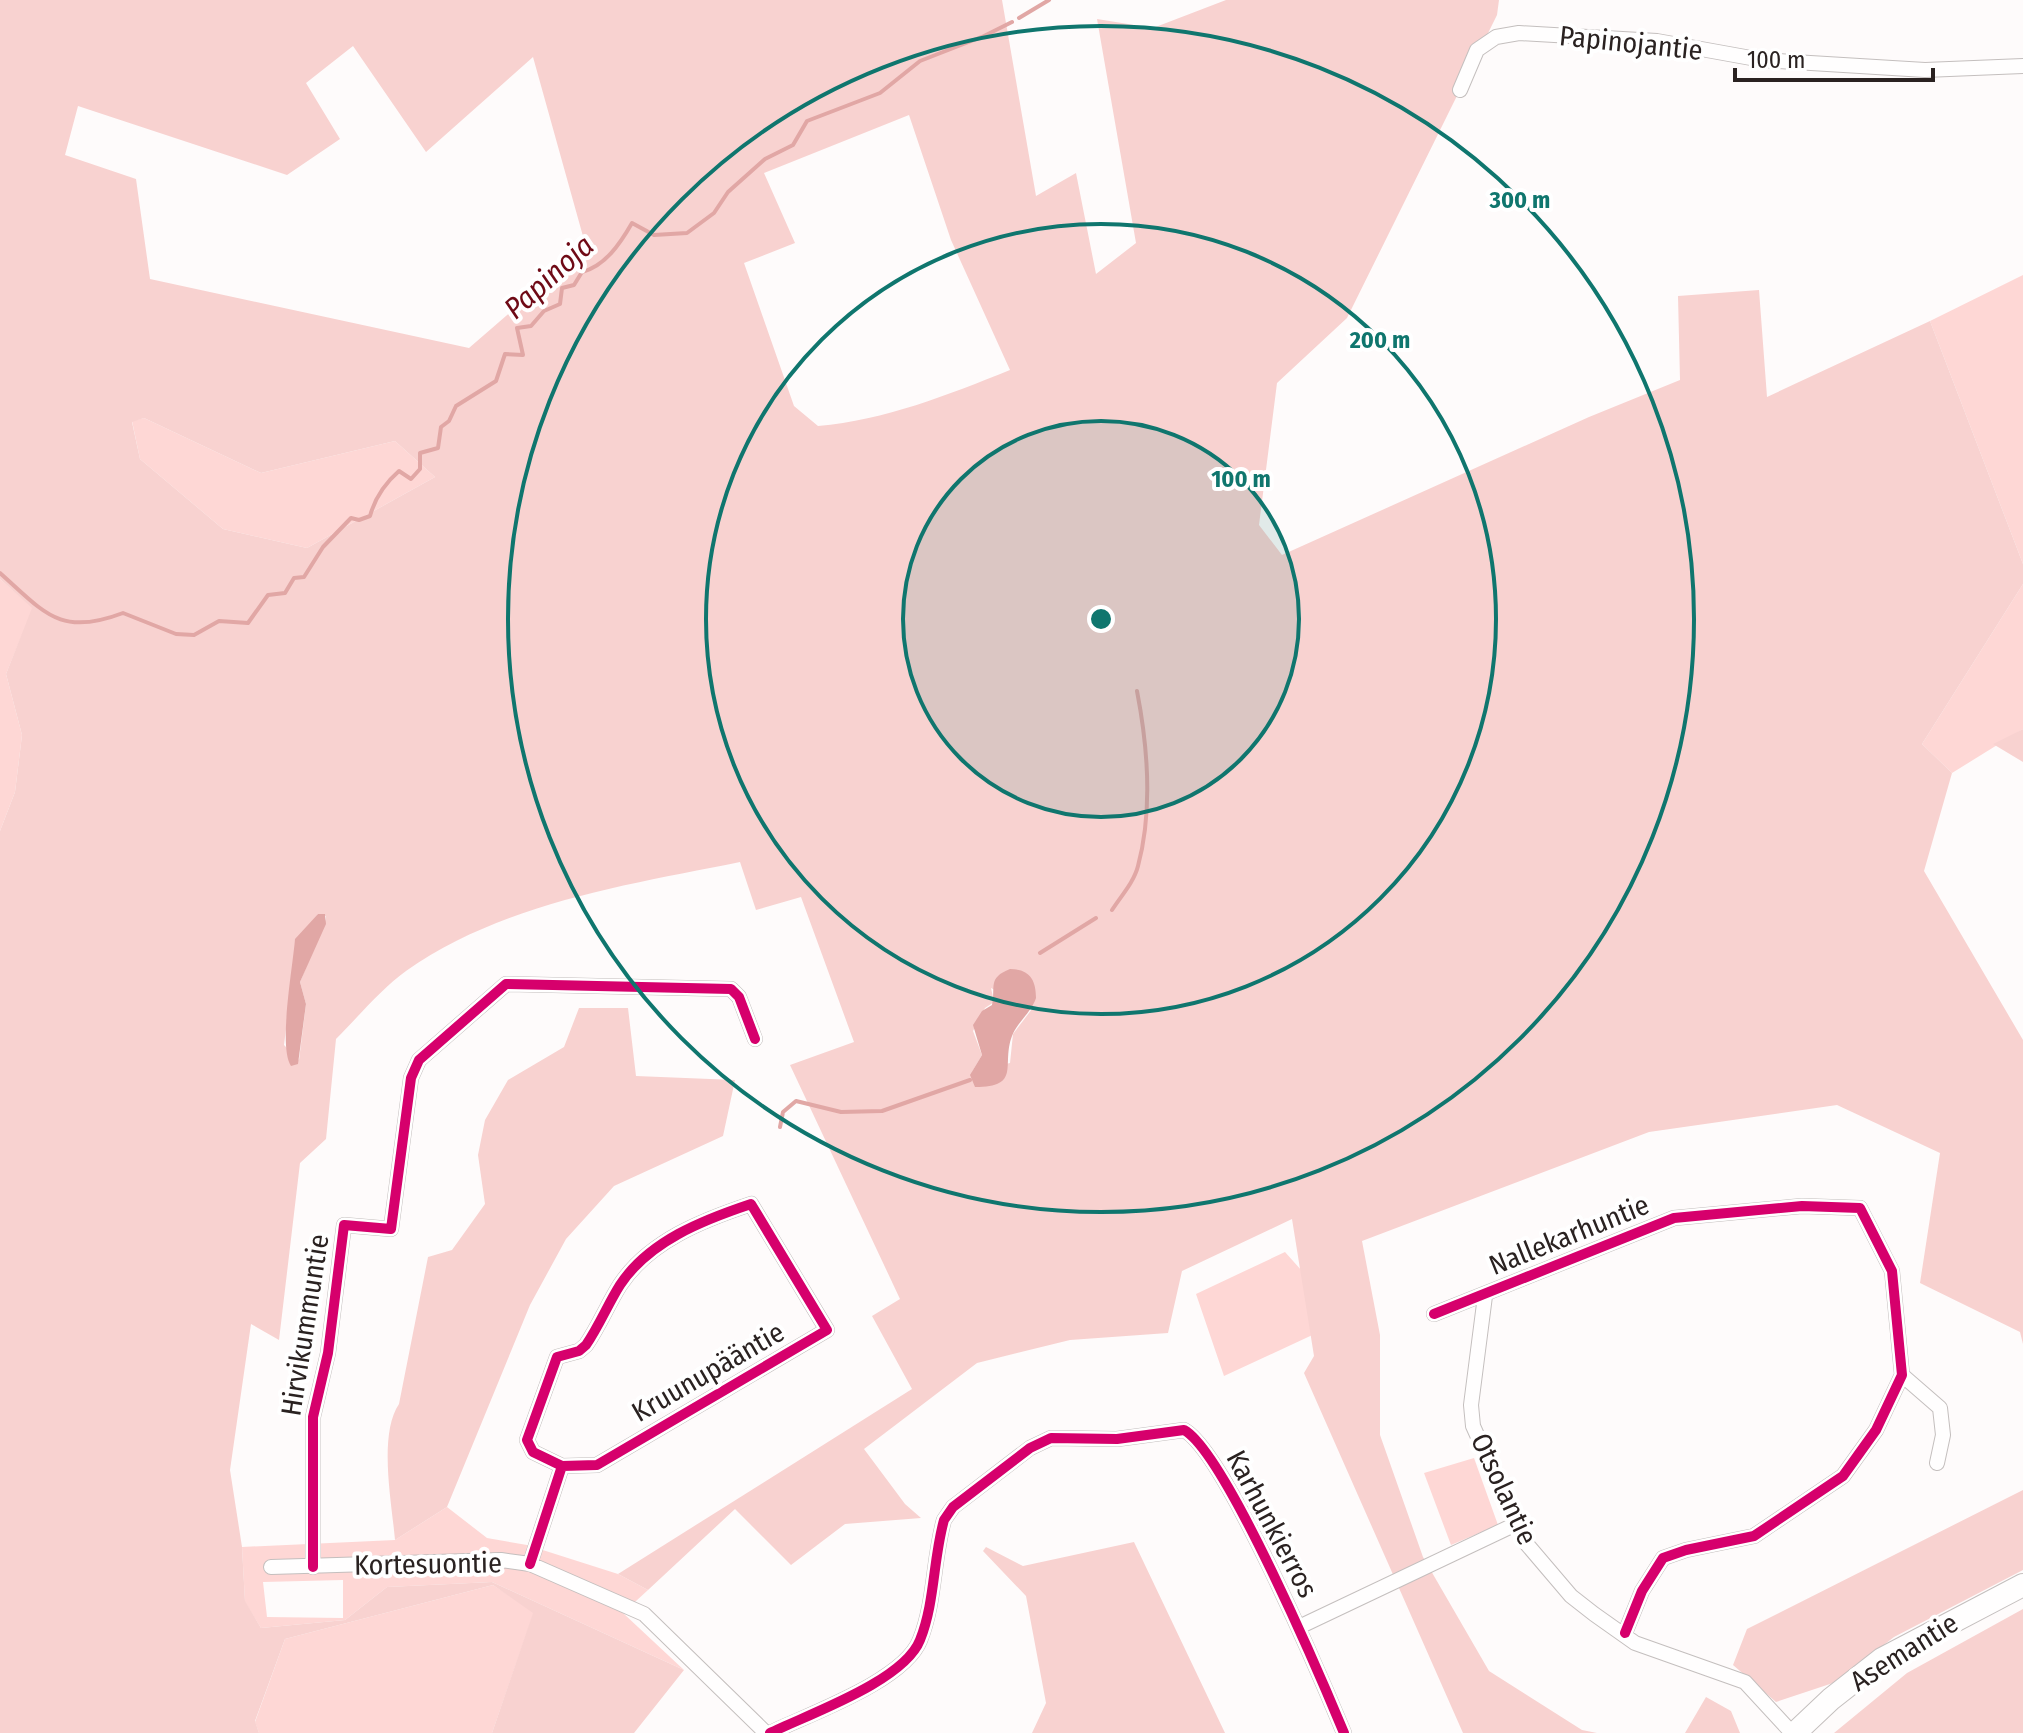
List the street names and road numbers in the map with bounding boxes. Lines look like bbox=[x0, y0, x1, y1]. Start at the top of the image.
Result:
street label: Papinojantie bbox=[1558, 19, 1704, 67]
street label: Nallekarhuntie bbox=[1484, 1188, 1654, 1282]
street label: Hirvikummuntie bbox=[274, 1232, 336, 1418]
street label: Kruunupääntie bbox=[626, 1315, 790, 1429]
street label: Otsolantie bbox=[1464, 1428, 1544, 1550]
street label: Karhunkierros bbox=[1219, 1445, 1325, 1603]
street label: Kortesuontie bbox=[354, 1546, 502, 1582]
street label: Asemantie bbox=[1844, 1606, 1964, 1698]

